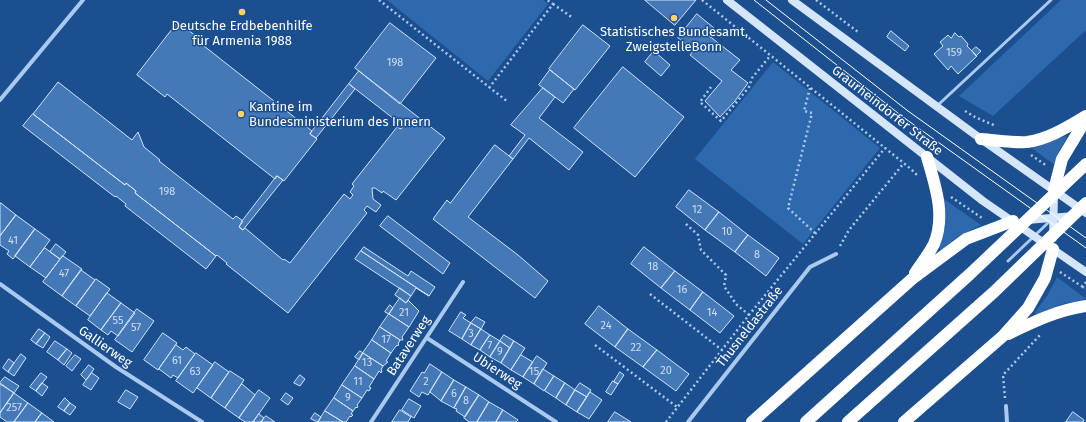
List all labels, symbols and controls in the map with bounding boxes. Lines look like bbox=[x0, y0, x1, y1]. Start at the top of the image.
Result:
marker: Deutsche Erdbebenhilfe für Armenia 1988 bbox=[237, 7, 247, 17]
marker: Statistisches Bundesamt, ZweigstelleBonn bbox=[669, 13, 679, 23]
place label: Deutsche Erdbebenhilfe für Armenia 1988 bbox=[171, 18, 313, 49]
place label: Statistisches Bundesamt, ZweigstelleBonn bbox=[600, 24, 748, 55]
house number: 159 bbox=[946, 46, 962, 60]
house number: 198 bbox=[387, 56, 403, 70]
street label: Graurheindorfer Straße bbox=[828, 63, 946, 159]
place label: Kantine im Bundesministerium des Innern bbox=[249, 99, 431, 130]
marker: Kantine im Bundesministerium des Innern bbox=[236, 109, 246, 119]
house number: 198 bbox=[159, 185, 175, 199]
house number: 12 bbox=[692, 203, 702, 217]
house number: 10 bbox=[722, 225, 732, 239]
house number: 41 bbox=[8, 234, 18, 248]
house number: 8 bbox=[754, 248, 760, 262]
house number: 18 bbox=[648, 260, 658, 274]
house number: 47 bbox=[59, 267, 69, 281]
house number: 16 bbox=[677, 283, 687, 297]
street label: Thusneldastraße bbox=[714, 283, 786, 371]
house number: 21 bbox=[399, 306, 409, 320]
house number: 14 bbox=[707, 306, 717, 320]
street label: Bataverweg bbox=[384, 313, 434, 379]
house number: 55 bbox=[113, 314, 123, 328]
house number: 24 bbox=[601, 319, 611, 333]
house number: 57 bbox=[131, 321, 141, 335]
street label: Gallierweg bbox=[75, 323, 135, 371]
house number: 3 bbox=[468, 327, 474, 341]
house number: 17 bbox=[381, 333, 391, 347]
house number: 7 bbox=[488, 339, 492, 353]
house number: 22 bbox=[631, 341, 641, 355]
house number: 9 bbox=[497, 345, 503, 359]
street label: Ubierweg bbox=[470, 349, 524, 393]
house number: 61 bbox=[172, 354, 182, 368]
house number: 13 bbox=[362, 356, 372, 370]
house number: 20 bbox=[660, 364, 672, 378]
house number: 63 bbox=[189, 365, 201, 379]
house number: 15 bbox=[529, 365, 539, 379]
house number: 11 bbox=[353, 375, 363, 389]
house number: 2 bbox=[423, 375, 429, 389]
house number: 6 bbox=[451, 387, 457, 401]
house number: 9 bbox=[345, 391, 351, 405]
house number: 8 bbox=[463, 394, 469, 408]
house number: 257 bbox=[6, 401, 22, 415]

